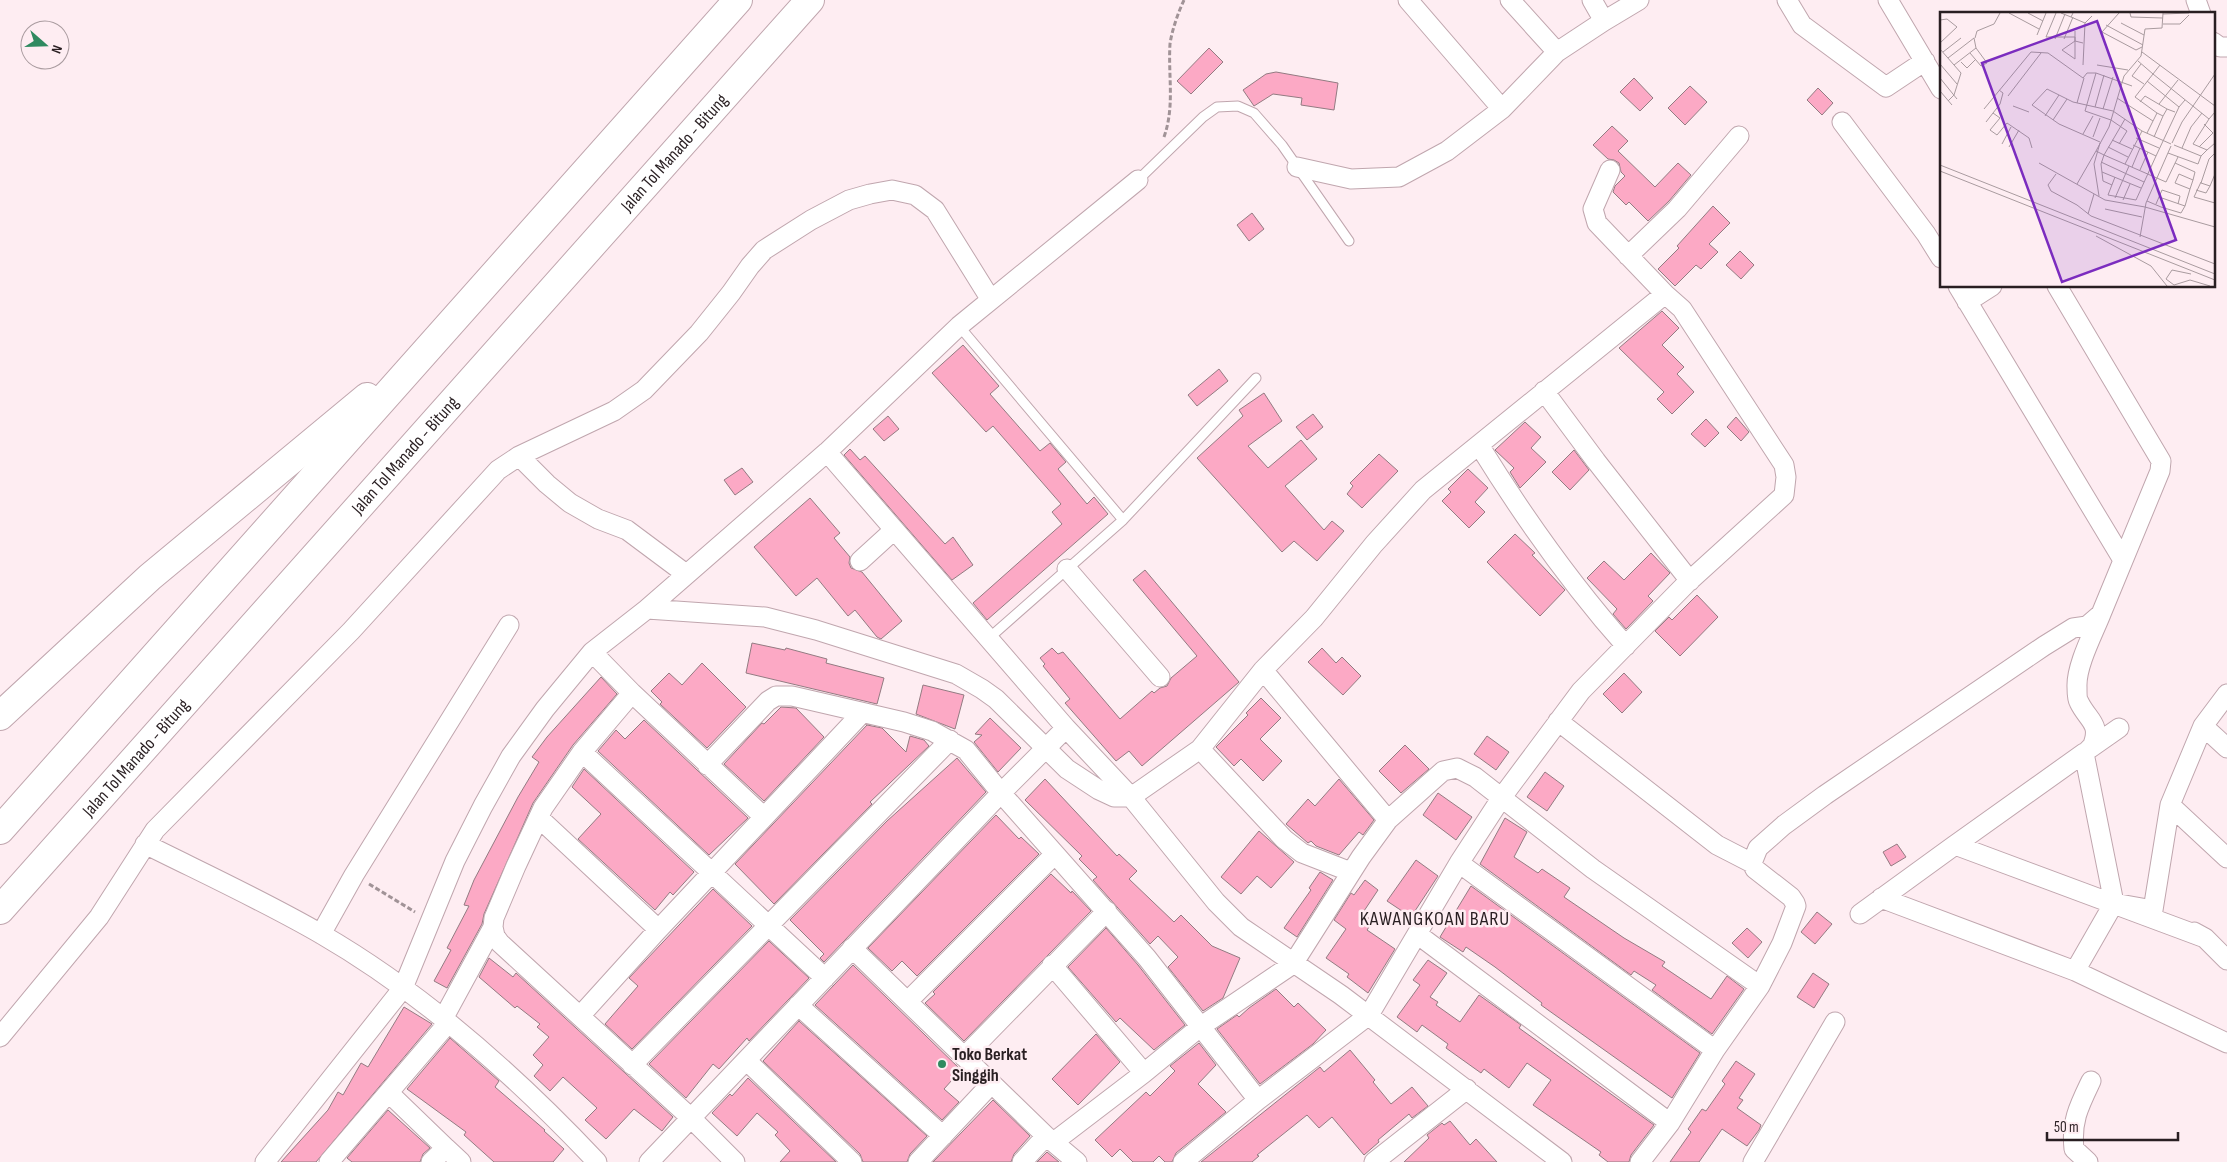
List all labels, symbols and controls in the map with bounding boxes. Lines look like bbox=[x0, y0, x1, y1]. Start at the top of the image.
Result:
inset map bbox=[1940, 12, 2214, 288]
north arrow bbox=[20, 20, 70, 70]
text: N bbox=[47, 43, 66, 56]
street label: Jalan Tol Manado - Bitung bbox=[616, 90, 732, 217]
street label: Jalan Tol Manado - Bitung bbox=[347, 392, 463, 519]
street label: Jalan Tol Manado - Bitung bbox=[78, 695, 194, 822]
district label: KAWANGKOAN BARU bbox=[1360, 907, 1510, 931]
place label: Toko Berkat Singgih bbox=[952, 1044, 1027, 1086]
marker: Toko Berkat Singgih bbox=[936, 1058, 948, 1070]
scale bar bbox=[2047, 1110, 2178, 1142]
text: 50 m bbox=[2054, 1118, 2079, 1137]

